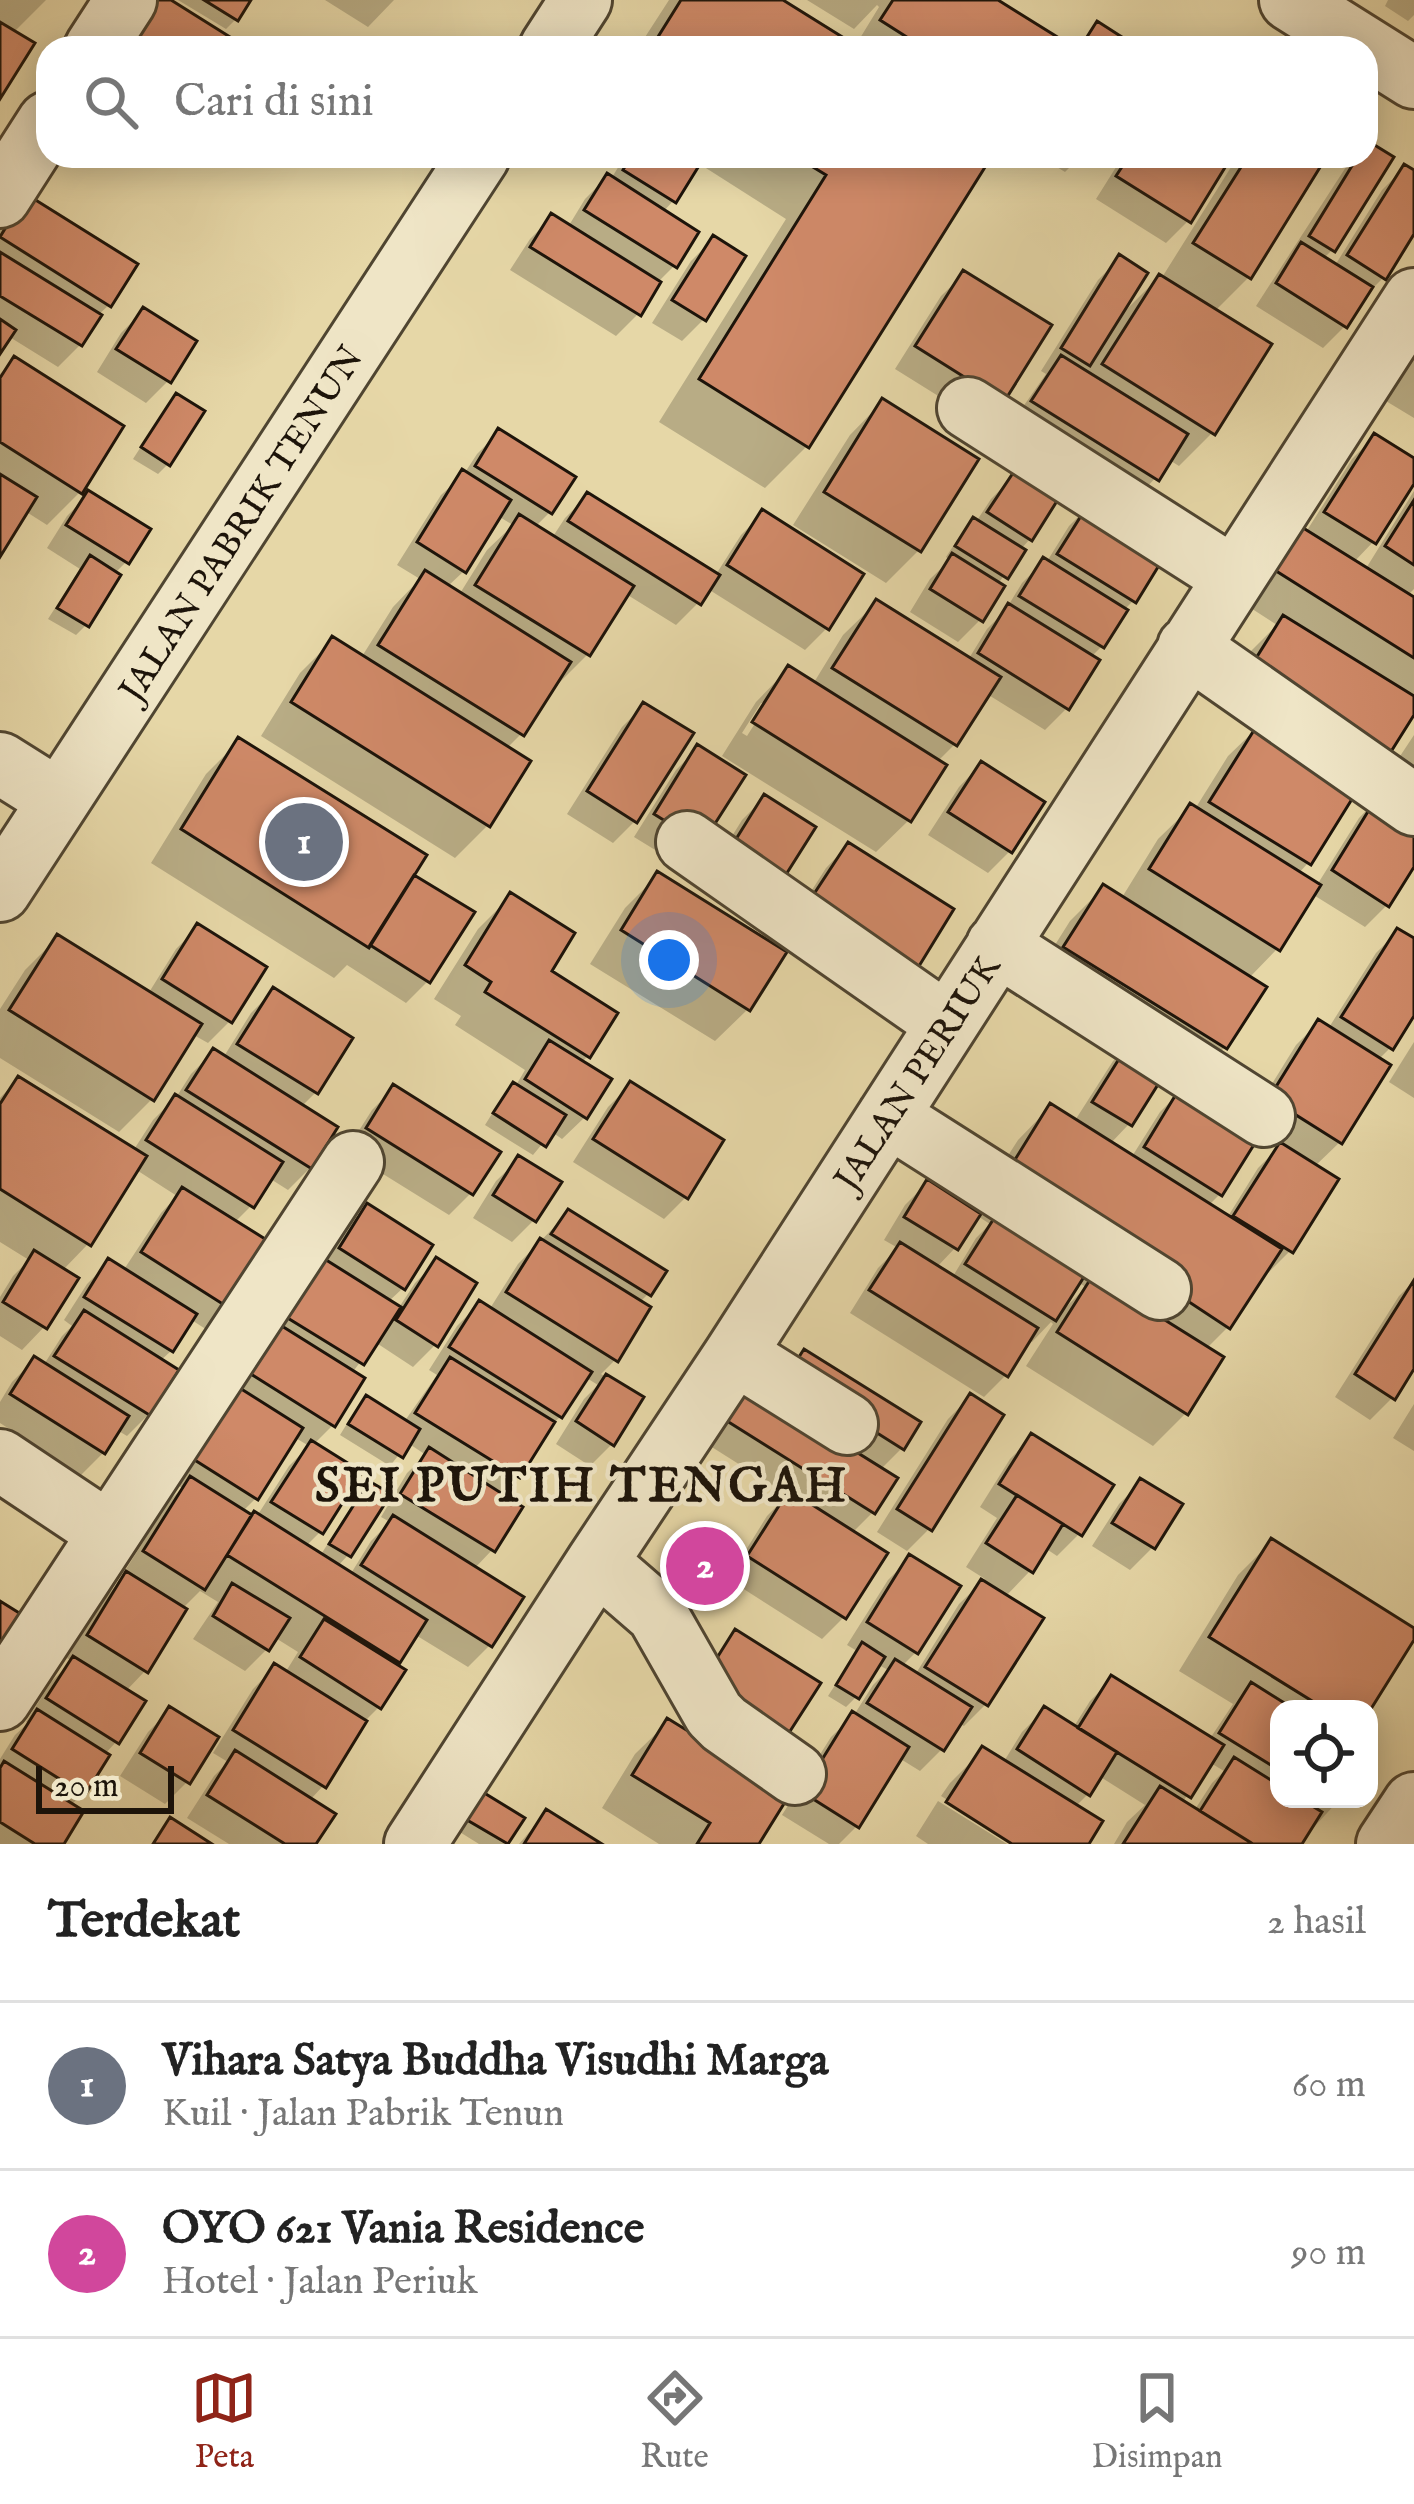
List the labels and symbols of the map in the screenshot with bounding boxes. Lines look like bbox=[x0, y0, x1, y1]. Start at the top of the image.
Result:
street label: JALAN PABRIK TENUN bbox=[108, 338, 375, 715]
pin: 1 bbox=[265, 797, 343, 887]
your location bbox=[639, 930, 699, 990]
street label: JALAN PERIUK bbox=[823, 946, 1012, 1204]
district label: SEI PUTIH TENGAH bbox=[315, 1458, 849, 1518]
pin: 2 bbox=[666, 1521, 744, 1611]
scale bar bbox=[36, 1760, 174, 1813]

